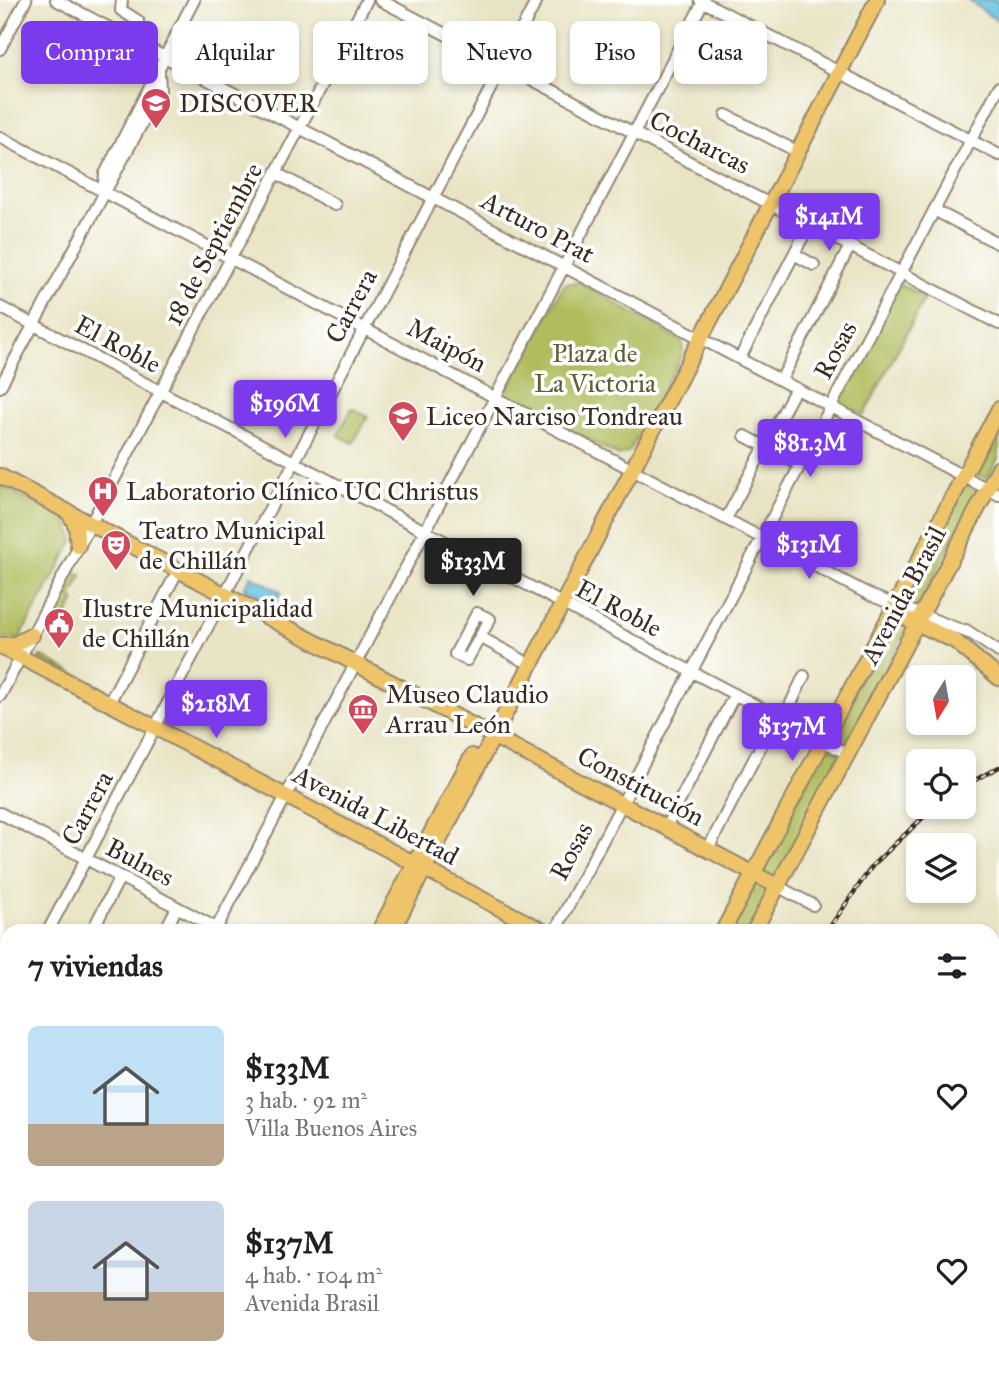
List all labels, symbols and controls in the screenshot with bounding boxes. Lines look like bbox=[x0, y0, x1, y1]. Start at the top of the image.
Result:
chip: Comprar bbox=[21, 21, 158, 84]
chip: Alquilar bbox=[172, 21, 299, 84]
chip: Filtros bbox=[313, 21, 428, 84]
chip: Nuevo bbox=[442, 21, 556, 84]
chip: Piso bbox=[570, 21, 660, 84]
chip: Casa bbox=[674, 21, 767, 84]
school or university icon: DISCOVER bbox=[139, 86, 173, 130]
place label: DISCOVER bbox=[179, 87, 318, 119]
street label: Cocharcas bbox=[644, 103, 756, 181]
street label: 18 de Septiembre bbox=[157, 157, 269, 331]
street label: Arturo Prat bbox=[475, 183, 600, 270]
pin: $141M bbox=[780, 194, 878, 253]
text: $141M bbox=[795, 202, 863, 230]
street label: Carrera bbox=[318, 263, 384, 349]
street label: El Roble bbox=[69, 308, 167, 380]
street label: Maipón bbox=[402, 311, 492, 379]
street label: Rosas bbox=[806, 315, 864, 385]
park label: Plaza de La Victoria bbox=[534, 337, 656, 399]
pin: $196M bbox=[236, 380, 334, 440]
text: $196M bbox=[250, 389, 320, 417]
school or university icon: Liceo Narciso Tondreau bbox=[386, 399, 420, 443]
place label: Liceo Narciso Tondreau bbox=[426, 400, 683, 432]
pin: $81.3M bbox=[753, 420, 867, 479]
text: $81.3M bbox=[774, 428, 846, 456]
hospital icon: Laboratorio Clínico UC Christus bbox=[86, 474, 120, 518]
place label: Laboratorio Clínico UC Christus bbox=[126, 475, 478, 507]
place label: Teatro Municipal de Chillán bbox=[139, 514, 325, 576]
street label: Avenida Brasil bbox=[853, 521, 953, 670]
pin: $131M bbox=[760, 522, 858, 581]
theatre icon: Teatro Municipal de Chillán bbox=[99, 528, 133, 572]
text: $131M bbox=[777, 530, 841, 558]
pin: $133M bbox=[424, 538, 522, 598]
text: $133M bbox=[441, 547, 506, 575]
street label: El Roble bbox=[570, 572, 668, 644]
place label: Ilustre Municipalidad de Chillán bbox=[82, 592, 313, 654]
public building icon: Ilustre Municipalidad de Chillán bbox=[42, 606, 76, 650]
north arrow bbox=[906, 665, 976, 735]
map controls bbox=[906, 665, 976, 903]
place label: Museo Claudio Arrau León bbox=[385, 678, 549, 740]
pin: $218M bbox=[167, 680, 265, 740]
text: $218M bbox=[181, 689, 251, 717]
museum icon: Museo Claudio Arrau León bbox=[346, 692, 380, 736]
pin: $137M bbox=[743, 704, 841, 763]
text: $137M bbox=[758, 712, 826, 740]
street label: Constitución bbox=[572, 739, 710, 833]
button: locate bbox=[906, 749, 976, 819]
street label: Avenida Libertad bbox=[287, 757, 464, 872]
street label: Carrera bbox=[54, 765, 120, 851]
street label: Rosas bbox=[542, 816, 600, 886]
street label: Bulnes bbox=[101, 831, 179, 893]
button: layers bbox=[906, 833, 976, 903]
icon: filters bbox=[933, 947, 971, 985]
text: 7 viviendas bbox=[28, 948, 163, 984]
text: $133M bbox=[245, 1050, 330, 1086]
icon: home bbox=[84, 1054, 168, 1138]
icon: heart bbox=[933, 1077, 971, 1115]
text: 3 hab. · 92 m² bbox=[245, 1086, 367, 1114]
text: Villa Buenos Aires bbox=[245, 1114, 417, 1142]
text: $137M bbox=[245, 1225, 334, 1261]
icon: home bbox=[84, 1229, 168, 1313]
icon: heart bbox=[933, 1252, 971, 1290]
text: 4 hab. · 104 m² bbox=[245, 1261, 382, 1289]
text: Avenida Brasil bbox=[245, 1289, 379, 1317]

